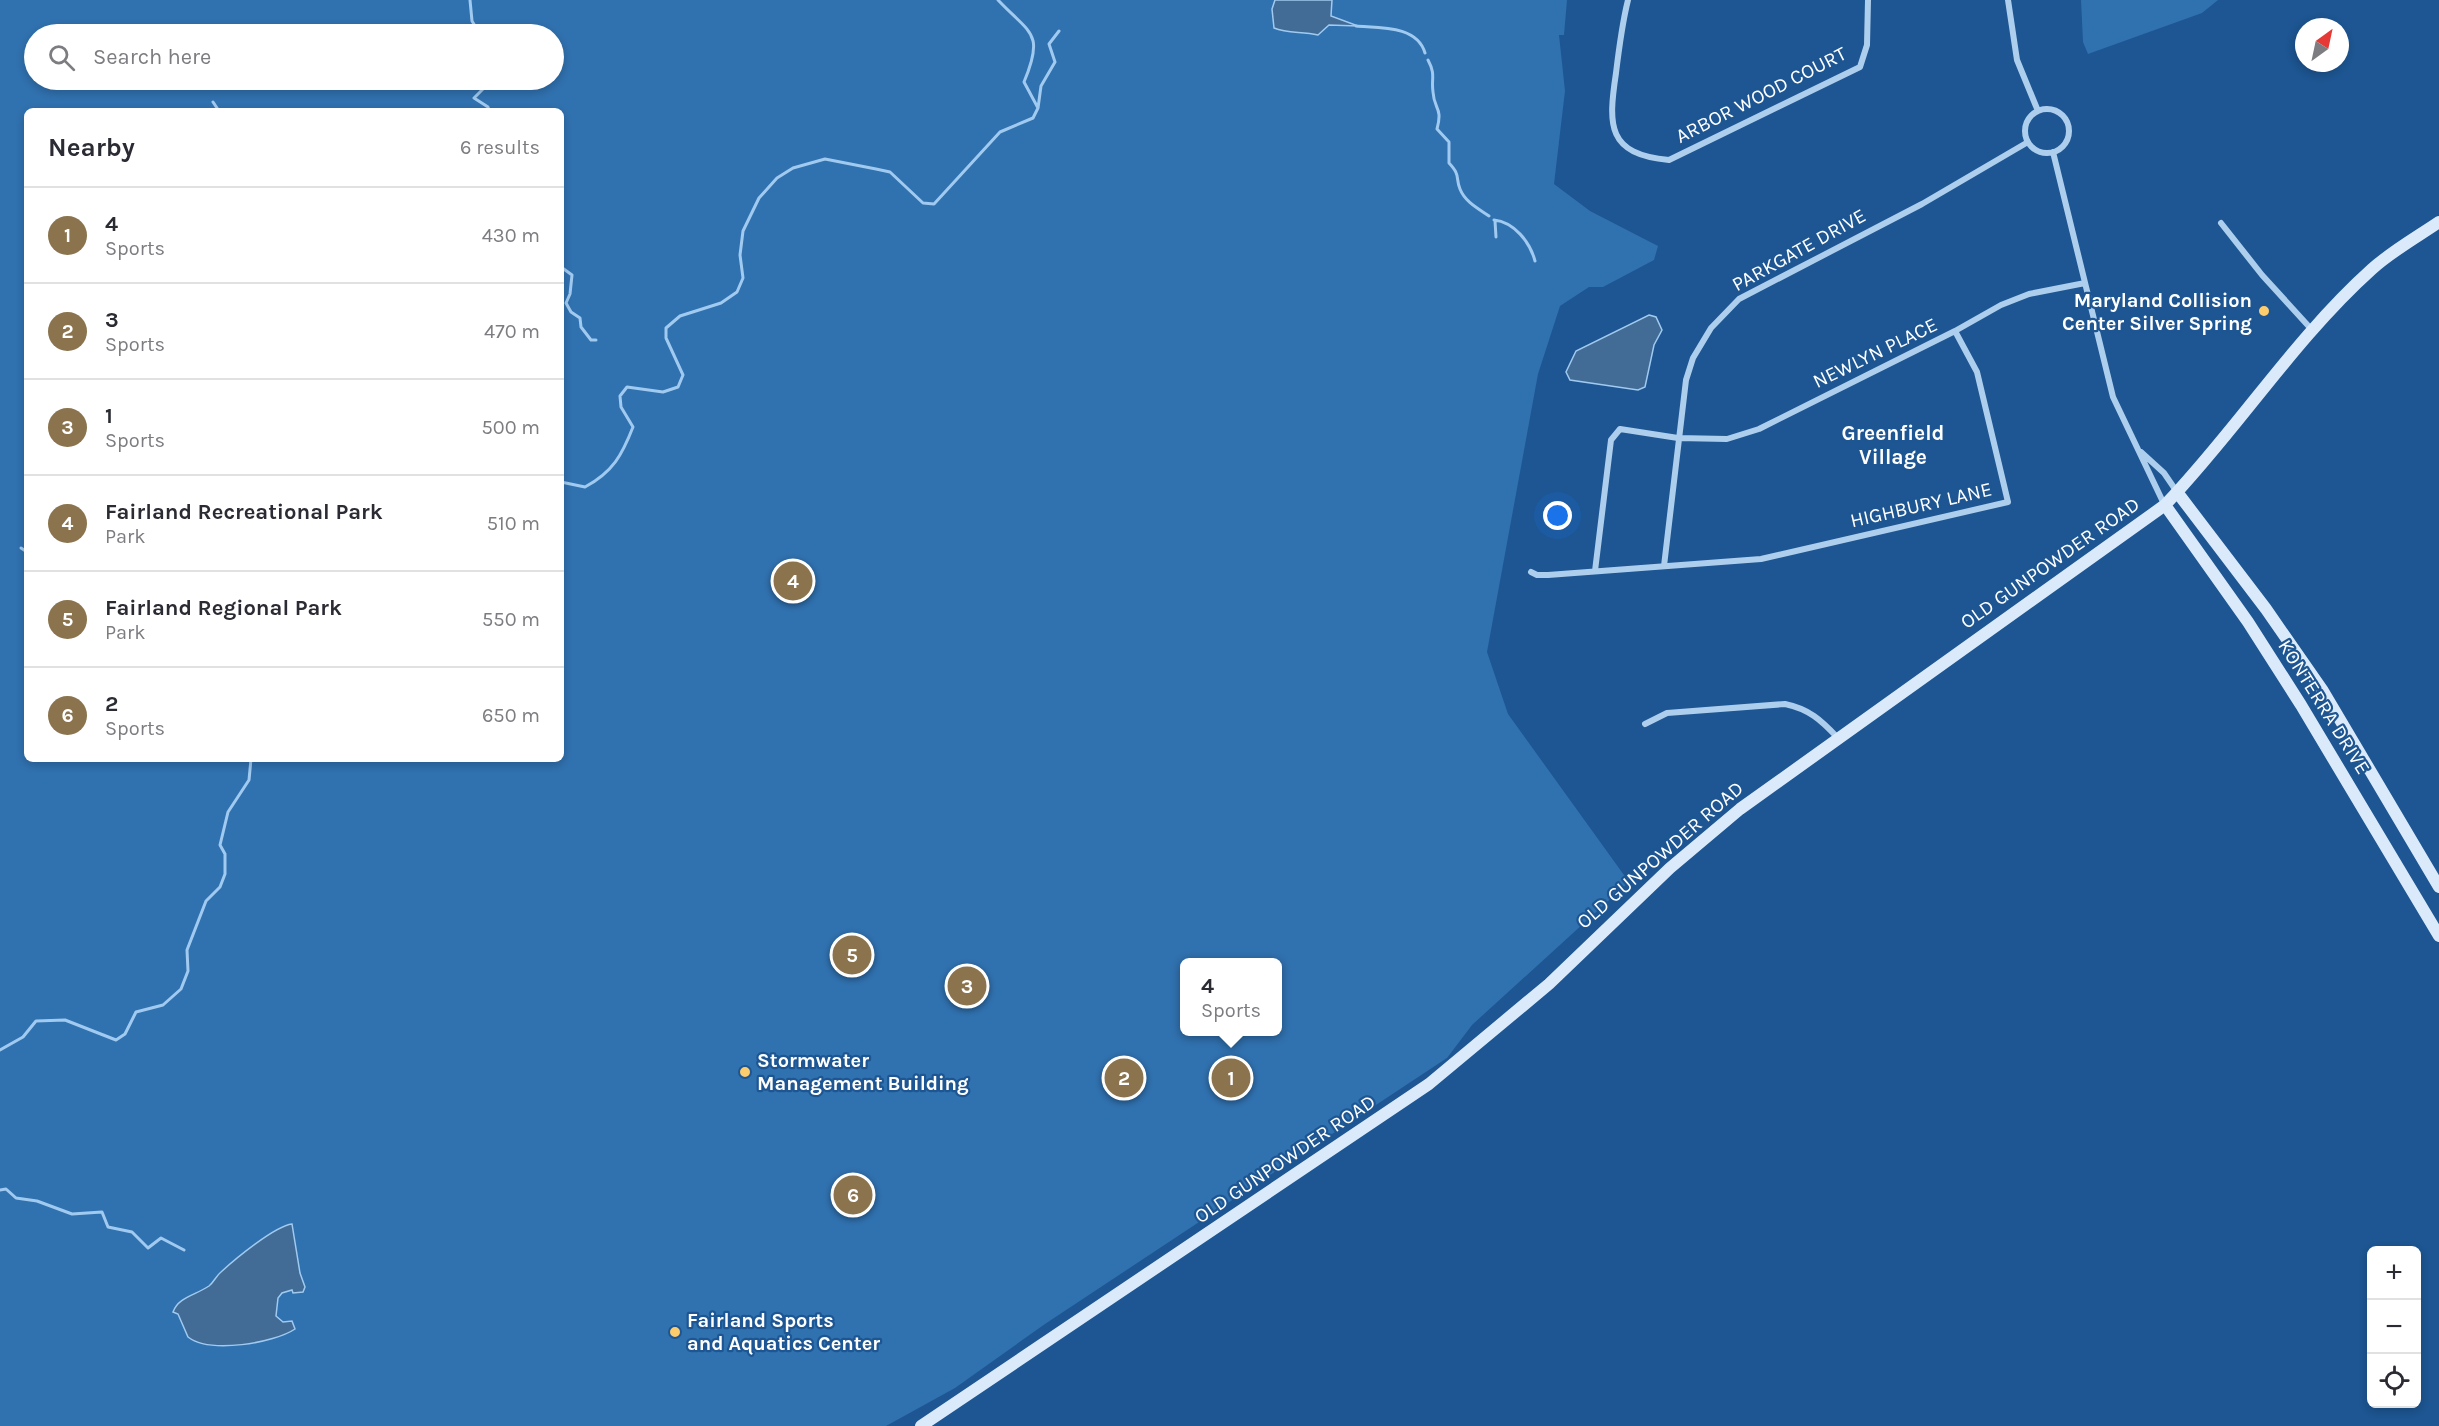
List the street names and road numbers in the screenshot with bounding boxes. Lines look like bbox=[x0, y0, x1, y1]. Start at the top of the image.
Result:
street label: ARBOR WOOD COURT bbox=[1672, 42, 1850, 148]
street label: PARKGATE DRIVE bbox=[1728, 204, 1870, 296]
street label: NEWLYN PLACE bbox=[1809, 313, 1941, 393]
street label: HIGHBURY LANE bbox=[1848, 478, 1994, 532]
street label: OLD GUNPOWDER ROAD bbox=[1956, 492, 2144, 634]
street label: KONTERRA DRIVE bbox=[2273, 635, 2375, 779]
street label: OLD GUNPOWDER ROAD bbox=[1572, 776, 1748, 934]
street label: OLD GUNPOWDER ROAD bbox=[1190, 1090, 1380, 1228]

